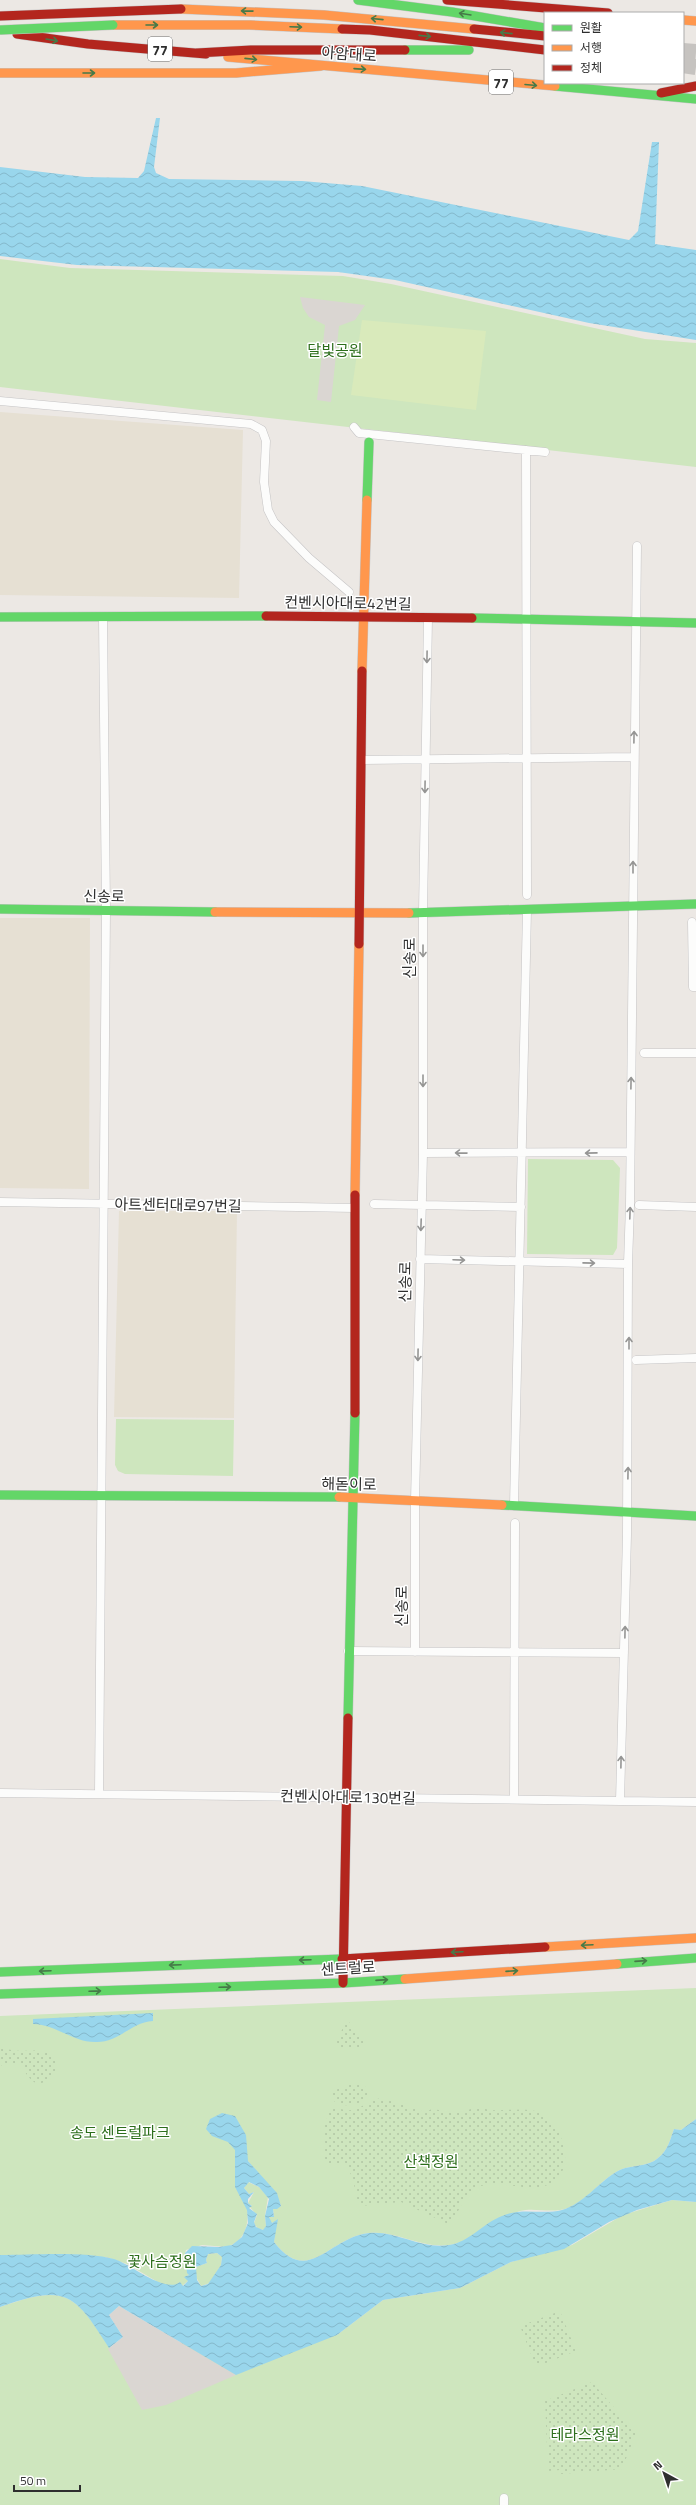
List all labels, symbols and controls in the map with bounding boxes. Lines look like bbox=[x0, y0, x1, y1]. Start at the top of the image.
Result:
one-way arrow bbox=[241, 7, 254, 15]
one-way arrow bbox=[459, 10, 472, 18]
legend bbox=[544, 12, 684, 84]
one-way arrow bbox=[371, 15, 384, 22]
text: 원활 bbox=[580, 18, 602, 37]
one-way arrow bbox=[145, 21, 158, 29]
one-way arrow bbox=[289, 23, 302, 31]
one-way arrow bbox=[500, 29, 513, 36]
one-way arrow bbox=[418, 32, 431, 40]
one-way arrow bbox=[45, 36, 58, 44]
road number: 77 bbox=[148, 37, 172, 61]
text: 서행 bbox=[580, 38, 602, 57]
street label: 아암대로 bbox=[321, 41, 377, 67]
one-way arrow bbox=[244, 55, 257, 63]
text: 정체 bbox=[580, 58, 602, 77]
one-way arrow bbox=[353, 66, 366, 73]
one-way arrow bbox=[82, 69, 95, 77]
road number: 77 bbox=[489, 70, 513, 94]
one-way arrow bbox=[524, 81, 537, 89]
park label: 달빛공원 bbox=[307, 339, 363, 362]
street label: 컨벤시아대로42번길 bbox=[284, 590, 412, 616]
one-way arrow bbox=[424, 650, 431, 663]
one-way arrow bbox=[631, 731, 638, 744]
one-way arrow bbox=[421, 780, 429, 793]
one-way arrow bbox=[629, 861, 637, 874]
street label: 신송로 bbox=[83, 884, 125, 908]
street label: 신송로 bbox=[398, 937, 421, 979]
one-way arrow bbox=[419, 944, 427, 957]
one-way arrow bbox=[419, 1074, 427, 1087]
one-way arrow bbox=[627, 1077, 635, 1090]
one-way arrow bbox=[455, 1149, 468, 1157]
one-way arrow bbox=[585, 1149, 598, 1157]
street label: 아트센터대로97번길 bbox=[114, 1192, 242, 1218]
one-way arrow bbox=[626, 1207, 634, 1220]
one-way arrow bbox=[417, 1218, 425, 1231]
one-way arrow bbox=[452, 1256, 465, 1264]
one-way arrow bbox=[582, 1259, 595, 1267]
street label: 신송로 bbox=[393, 1261, 417, 1303]
one-way arrow bbox=[625, 1337, 633, 1350]
one-way arrow bbox=[414, 1348, 422, 1361]
one-way arrow bbox=[624, 1467, 632, 1480]
street label: 해돋이로 bbox=[321, 1472, 377, 1496]
street label: 신송로 bbox=[390, 1585, 413, 1627]
one-way arrow bbox=[621, 1626, 628, 1639]
one-way arrow bbox=[617, 1756, 625, 1769]
street label: 컨벤시아대로130번길 bbox=[280, 1784, 416, 1810]
one-way arrow bbox=[581, 1941, 594, 1948]
one-way arrow bbox=[451, 1948, 464, 1956]
street label: 센트럴로 bbox=[320, 1955, 376, 1981]
one-way arrow bbox=[299, 1956, 312, 1964]
one-way arrow bbox=[634, 1958, 647, 1965]
one-way arrow bbox=[169, 1962, 182, 1969]
one-way arrow bbox=[39, 1967, 52, 1974]
one-way arrow bbox=[505, 1967, 518, 1974]
one-way arrow bbox=[375, 1976, 388, 1983]
one-way arrow bbox=[218, 1983, 231, 1990]
one-way arrow bbox=[88, 1987, 101, 1995]
park label: 송도 센트럴파크 bbox=[70, 2121, 170, 2144]
park label: 산책정원 bbox=[403, 2150, 459, 2173]
park label: 꽃사슴정원 bbox=[127, 2250, 197, 2273]
park label: 테라스정원 bbox=[550, 2423, 620, 2446]
north arrow bbox=[644, 2453, 684, 2493]
text: N bbox=[650, 2457, 666, 2474]
scale bar bbox=[14, 2467, 80, 2493]
text: 50 m bbox=[20, 2471, 46, 2490]

